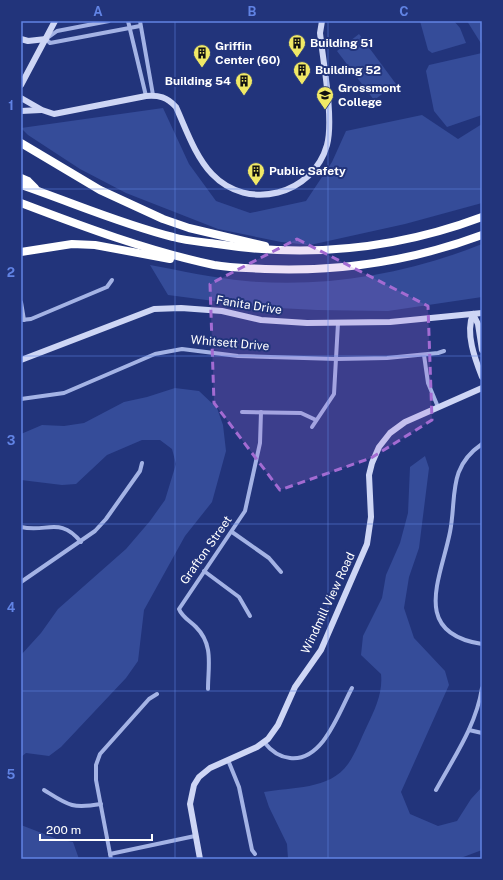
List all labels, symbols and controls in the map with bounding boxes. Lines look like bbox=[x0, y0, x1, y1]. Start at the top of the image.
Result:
text: A bbox=[93, 4, 103, 19]
text: B bbox=[248, 4, 257, 19]
text: C bbox=[399, 4, 409, 19]
building icon: Building 51 bbox=[287, 33, 307, 58]
place label: Building 51 bbox=[310, 36, 373, 50]
place label: Griffin Center (60) bbox=[215, 39, 280, 67]
building icon: Griffin Center (60) bbox=[192, 43, 212, 68]
building icon: Building 52 bbox=[292, 60, 312, 85]
place label: Building 52 bbox=[315, 63, 381, 77]
building icon: Building 54 bbox=[234, 71, 254, 96]
place label: Building 54 bbox=[165, 74, 231, 88]
place label: Grossmont College bbox=[338, 81, 401, 109]
school or university icon: Grossmont College bbox=[315, 85, 335, 110]
text: 1 bbox=[8, 98, 14, 113]
building icon: Public Safety bbox=[246, 161, 266, 186]
place label: Public Safety bbox=[269, 164, 346, 178]
text: 2 bbox=[7, 265, 15, 280]
street label: Fanita Drive bbox=[215, 293, 283, 317]
street label: Whitsett Drive bbox=[190, 333, 270, 353]
text: 3 bbox=[7, 433, 16, 448]
street label: Grafton Street bbox=[177, 513, 235, 587]
street label: Windmill View Road bbox=[298, 550, 358, 656]
text: 4 bbox=[7, 600, 16, 615]
text: 5 bbox=[7, 767, 16, 782]
scale bar bbox=[40, 816, 152, 842]
text: 200 m bbox=[46, 823, 81, 837]

